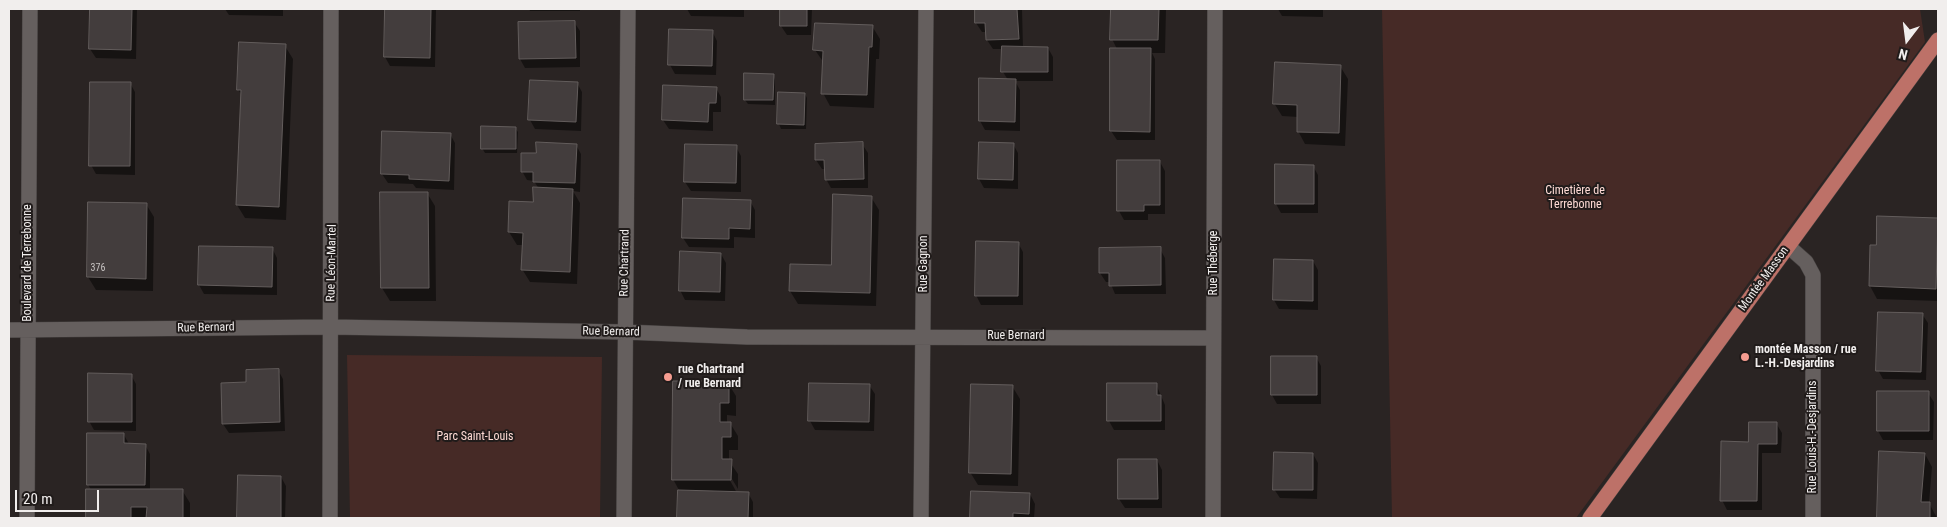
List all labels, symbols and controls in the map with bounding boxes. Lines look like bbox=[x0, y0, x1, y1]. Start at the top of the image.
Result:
north arrow bbox=[1882, 15, 1932, 65]
text: N bbox=[1897, 46, 1909, 63]
park label: Cimetière de Terrebonne bbox=[1545, 184, 1605, 212]
street label: Boulevard de Terrebonne bbox=[21, 204, 35, 322]
street label: Rue Léon-Martel bbox=[324, 224, 340, 302]
street label: Rue Chartrand bbox=[617, 229, 633, 297]
street label: Rue Théberge bbox=[1207, 231, 1221, 295]
street label: Rue Gagnon bbox=[917, 236, 931, 292]
street label: Montée Masson bbox=[1736, 244, 1792, 314]
house number: 376 bbox=[91, 262, 105, 274]
street label: Rue Bernard bbox=[177, 320, 235, 336]
street label: Rue Bernard bbox=[582, 324, 640, 340]
street label: Rue Bernard bbox=[987, 329, 1045, 343]
place label: montée Masson / rue L.-H.-Desjardins bbox=[1755, 343, 1856, 371]
marker: montée Masson / rue L.-H.-Desjardins bbox=[1739, 351, 1751, 363]
place label: rue Chartrand / rue Bernard bbox=[678, 363, 744, 391]
marker: rue Chartrand / rue Bernard bbox=[662, 371, 674, 383]
street label: Rue Louis-H.-Desjardins bbox=[1806, 381, 1820, 493]
park label: Parc Saint-Louis bbox=[437, 430, 513, 444]
scale bar bbox=[18, 480, 101, 512]
text: 20 m bbox=[23, 490, 53, 508]

